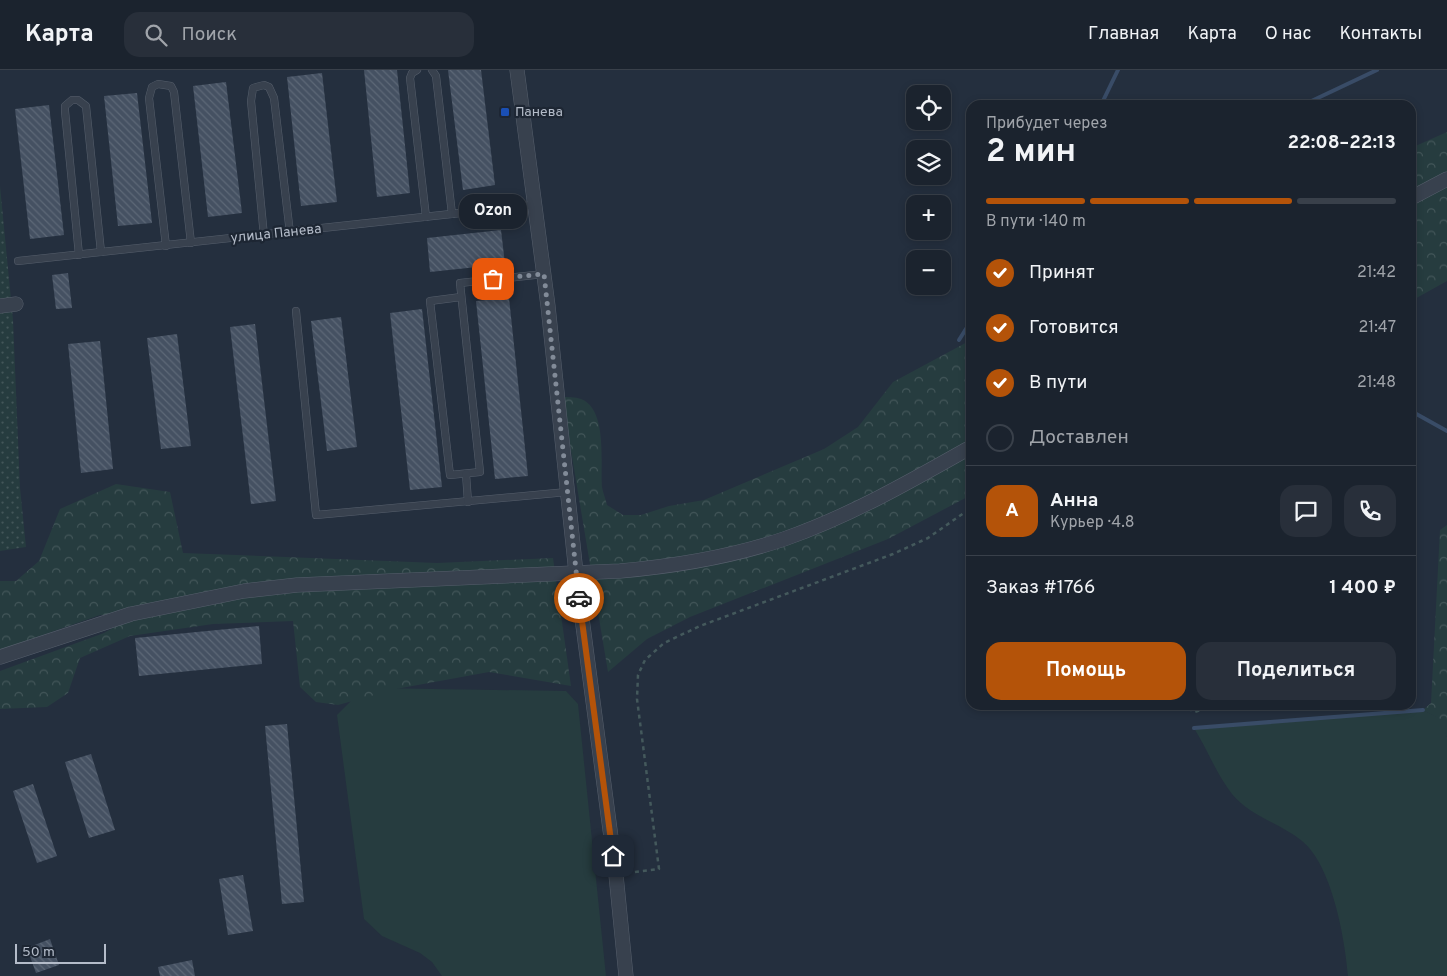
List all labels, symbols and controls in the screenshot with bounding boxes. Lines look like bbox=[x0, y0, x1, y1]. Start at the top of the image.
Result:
search box bbox=[124, 12, 474, 57]
text: Карта bbox=[25, 20, 94, 50]
icon: search bbox=[142, 21, 170, 49]
text: Поиск bbox=[182, 23, 237, 47]
text: Главная bbox=[1088, 23, 1159, 46]
text: Карта bbox=[1187, 23, 1237, 46]
text: О нас bbox=[1265, 23, 1311, 46]
text: Контакты bbox=[1339, 23, 1422, 46]
map controls bbox=[906, 85, 951, 295]
button: locate bbox=[906, 85, 951, 130]
place label: Панева bbox=[515, 104, 563, 121]
marker: Панева bbox=[499, 106, 511, 118]
text: Прибудет через bbox=[986, 114, 1108, 134]
text: 22:08–22:13 bbox=[1287, 131, 1396, 155]
text: 2 мин bbox=[986, 133, 1076, 173]
button: layers bbox=[906, 140, 951, 185]
callout: Ozon bbox=[459, 194, 527, 229]
button: + bbox=[906, 195, 951, 240]
text: Ozon bbox=[474, 201, 512, 221]
text: В пути · 140 m bbox=[986, 212, 1086, 232]
street label: улица Панева bbox=[230, 221, 322, 247]
button: − bbox=[906, 250, 951, 295]
pin bbox=[472, 258, 514, 300]
icon: check bbox=[986, 259, 1014, 287]
text: Принят bbox=[1029, 261, 1095, 285]
text: 21:42 bbox=[1357, 263, 1396, 283]
icon: bag bbox=[479, 265, 507, 293]
icon: check bbox=[986, 314, 1014, 342]
text: Готовится bbox=[1029, 316, 1119, 340]
text: 21:47 bbox=[1359, 318, 1396, 338]
icon: check bbox=[986, 369, 1014, 397]
text: В пути bbox=[1029, 371, 1087, 395]
text: 21:48 bbox=[1357, 373, 1396, 393]
text: Доставлен bbox=[1029, 426, 1129, 450]
button: chat bbox=[1280, 485, 1332, 537]
button: phone bbox=[1344, 485, 1396, 537]
text: Анна bbox=[1050, 489, 1098, 513]
text: А bbox=[1005, 499, 1019, 523]
text: Курьер · 4.8 bbox=[1050, 513, 1135, 533]
courier bbox=[554, 573, 604, 623]
text: Заказ #1766 bbox=[986, 576, 1095, 600]
text: 1 400 ₽ bbox=[1329, 576, 1396, 600]
icon: car bbox=[565, 584, 593, 612]
button: Помощь bbox=[986, 642, 1186, 700]
button: Поделиться bbox=[1196, 642, 1396, 700]
pin bbox=[592, 835, 634, 877]
icon: home bbox=[599, 842, 627, 870]
scale bar bbox=[15, 941, 106, 964]
text: 50 m bbox=[22, 944, 55, 961]

